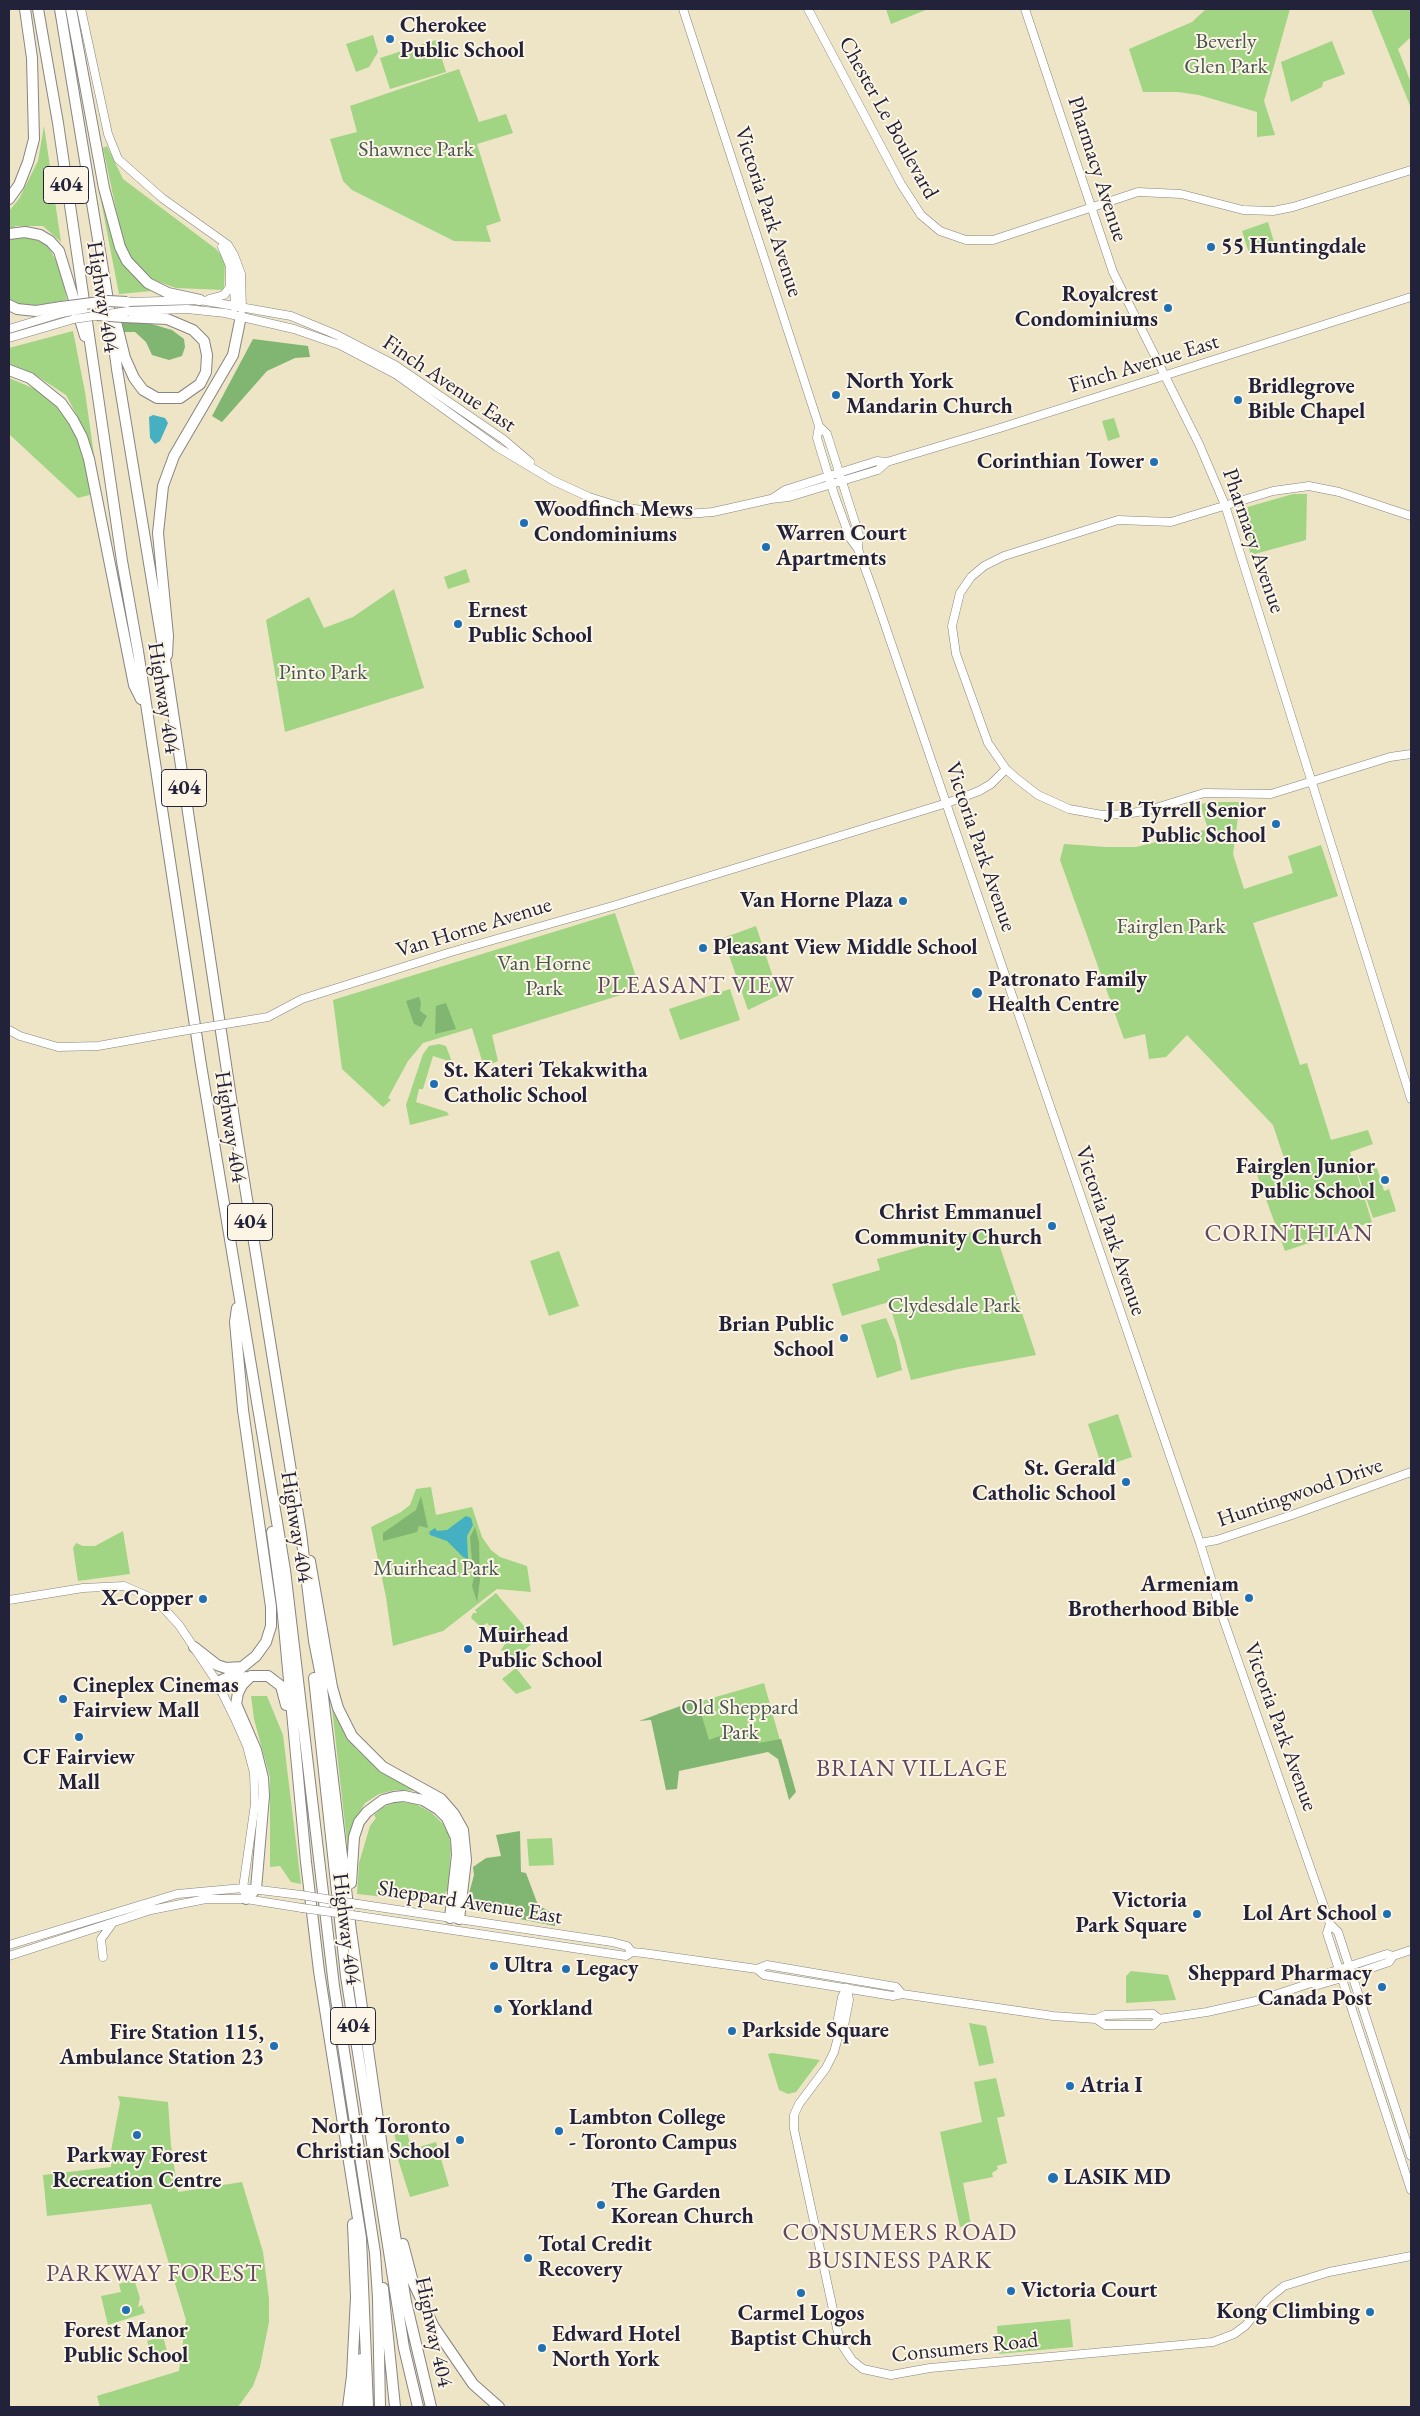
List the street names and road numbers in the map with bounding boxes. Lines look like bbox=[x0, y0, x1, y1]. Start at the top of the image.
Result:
street label: Chester Le Boulevard bbox=[832, 32, 944, 204]
street label: Pharmacy Avenue bbox=[1061, 93, 1133, 245]
street label: Victoria Park Avenue bbox=[728, 124, 808, 300]
road number: 404 bbox=[44, 166, 88, 204]
street label: Highway 404 bbox=[80, 239, 124, 355]
street label: Finch Avenue East bbox=[1066, 329, 1222, 399]
street label: Finch Avenue East bbox=[377, 330, 521, 438]
street label: Pharmacy Avenue bbox=[1216, 465, 1290, 617]
street label: Highway 404 bbox=[141, 640, 185, 756]
street label: Victoria Park Avenue bbox=[939, 759, 1021, 935]
road number: 404 bbox=[162, 770, 206, 806]
street label: Van Horne Avenue bbox=[393, 892, 555, 964]
street label: Highway 404 bbox=[208, 1069, 252, 1185]
street label: Victoria Park Avenue bbox=[1069, 1143, 1151, 1319]
road number: 404 bbox=[228, 1204, 272, 1240]
street label: Huntingwood Drive bbox=[1214, 1452, 1386, 1534]
street label: Highway 404 bbox=[274, 1469, 318, 1585]
street label: Victoria Park Avenue bbox=[1237, 1639, 1323, 1815]
street label: Highway 404 bbox=[326, 1872, 366, 1986]
street label: Sheppard Avenue East bbox=[376, 1875, 564, 1931]
road number: 404 bbox=[330, 2008, 376, 2044]
street label: Highway 404 bbox=[408, 2274, 458, 2390]
street label: Consumers Road bbox=[890, 2327, 1040, 2369]

